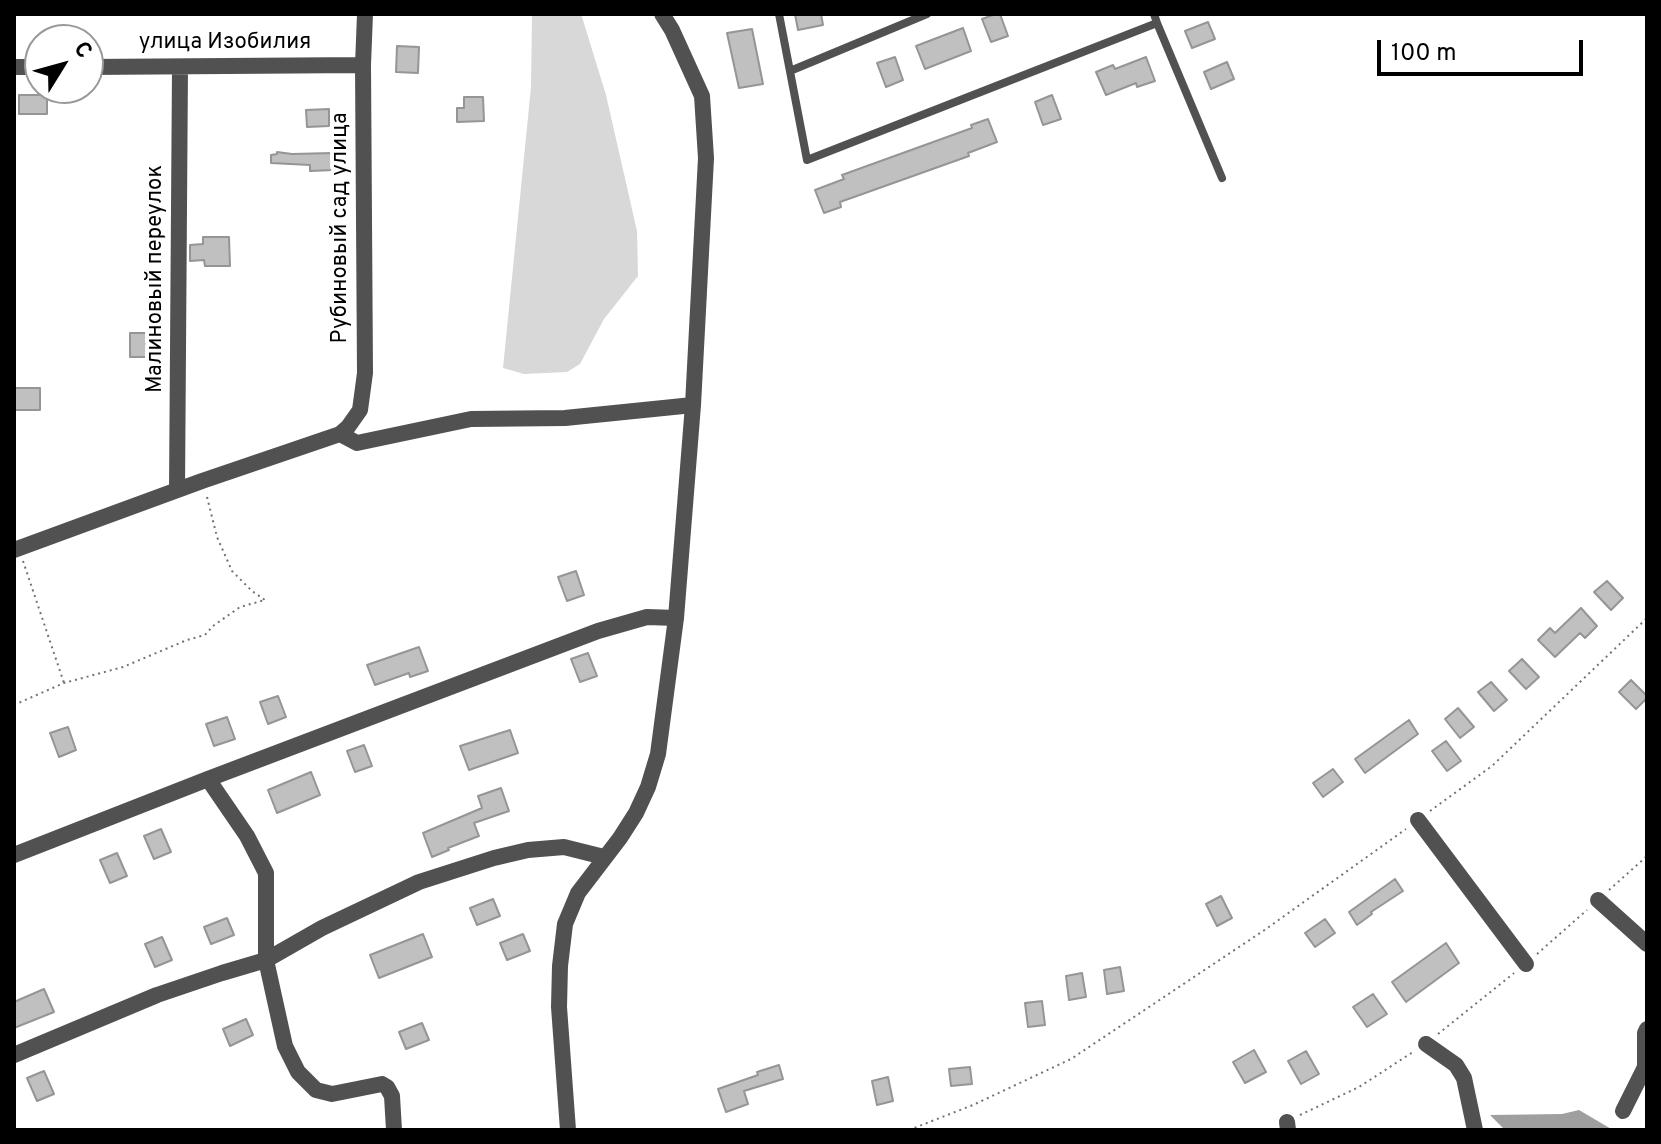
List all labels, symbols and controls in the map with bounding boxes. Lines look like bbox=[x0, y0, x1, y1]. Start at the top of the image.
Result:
north arrow bbox=[24, 24, 104, 104]
scale bar bbox=[1381, 24, 1587, 74]
street label: улица Изобилия bbox=[139, 31, 311, 57]
text: С bbox=[67, 37, 97, 64]
text: 100 m bbox=[1391, 39, 1457, 69]
street label: Рубиновый сад улица bbox=[329, 112, 355, 344]
street label: Малиновый переулок bbox=[144, 165, 170, 393]

